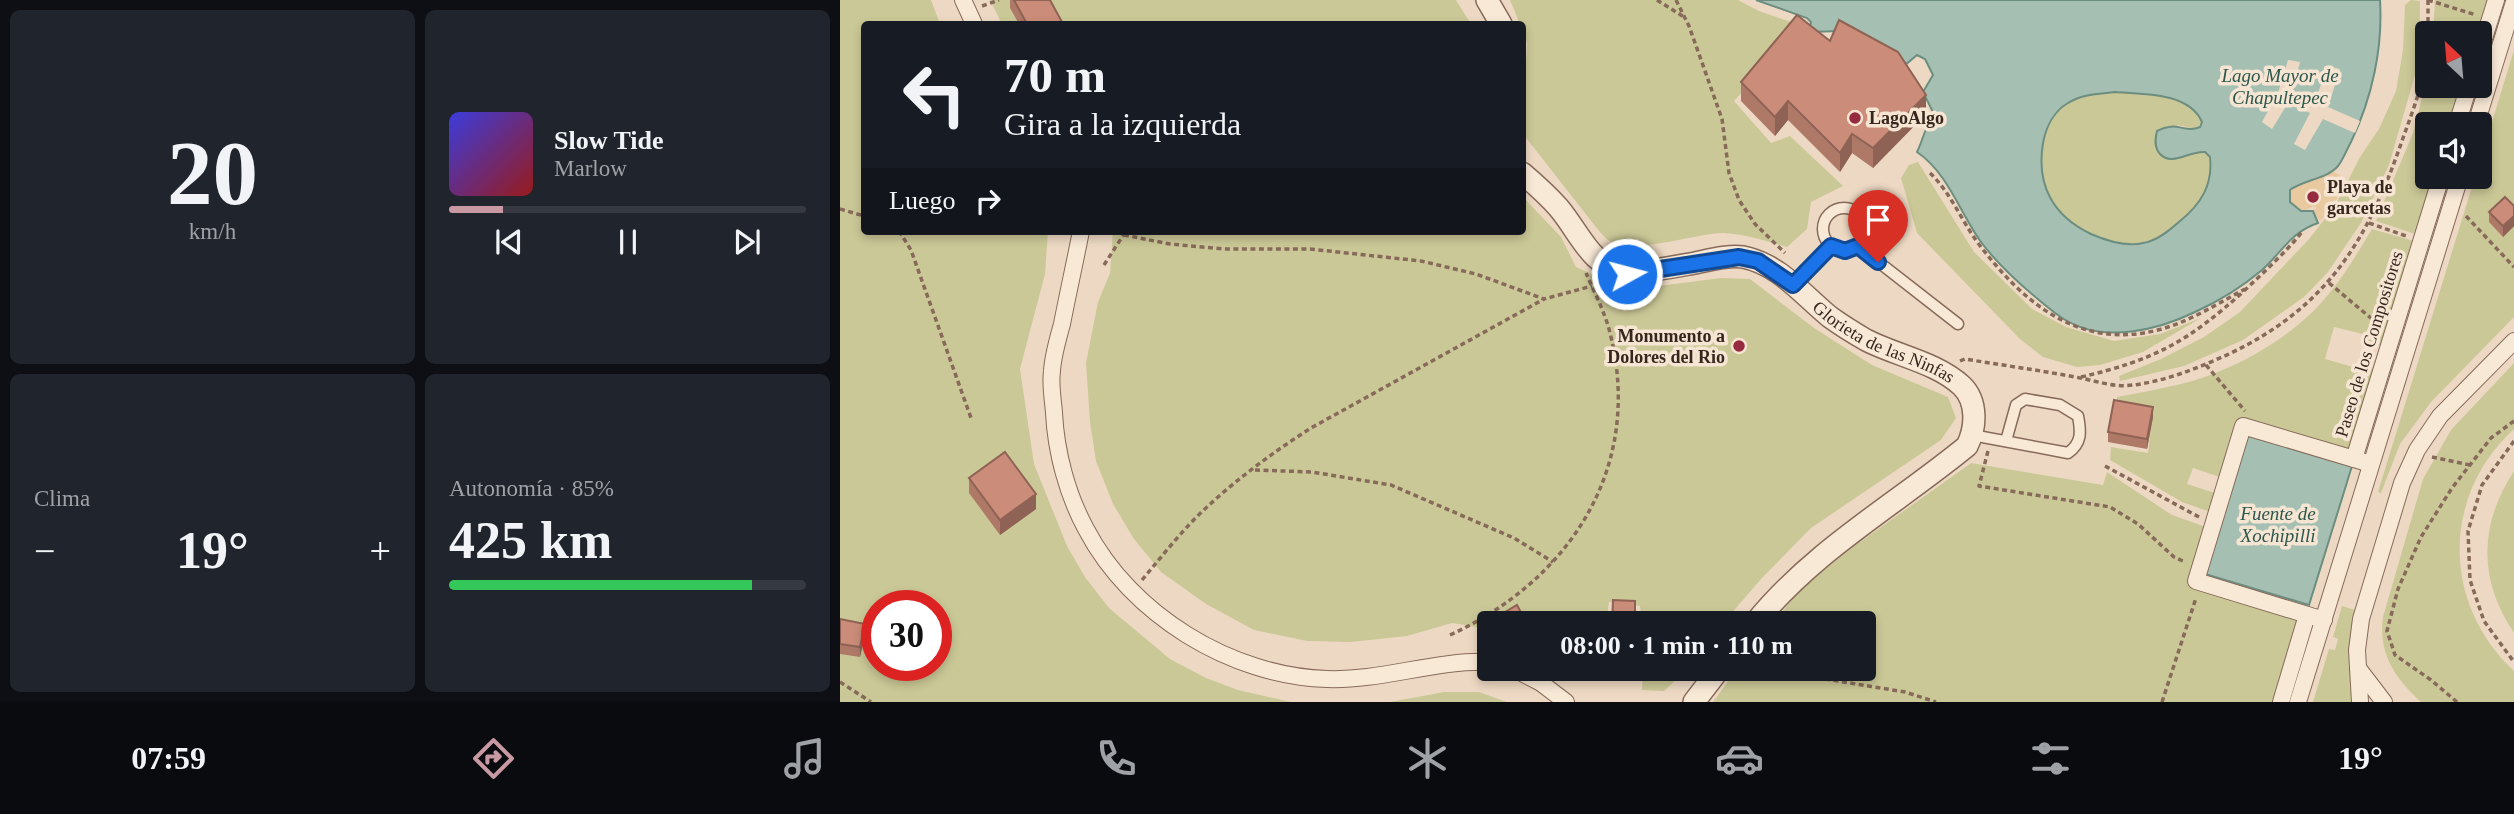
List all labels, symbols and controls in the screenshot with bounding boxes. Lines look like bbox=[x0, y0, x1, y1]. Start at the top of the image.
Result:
north arrow bbox=[2415, 21, 2492, 98]
map controls bbox=[2415, 21, 2492, 189]
text: 70 m bbox=[1004, 48, 1106, 103]
icon: left bbox=[889, 49, 980, 140]
water label: Lago Mayor de Chapultepec bbox=[2220, 65, 2339, 108]
text: Gira a la izquierda bbox=[1004, 106, 1241, 142]
place label: LagoAlgo bbox=[1869, 108, 1944, 128]
marker: LagoAlgo bbox=[1847, 110, 1863, 126]
button: sound bbox=[2415, 112, 2492, 189]
text: 20 bbox=[167, 123, 258, 224]
text: Slow Tide bbox=[554, 126, 664, 155]
text: Marlow bbox=[554, 156, 627, 181]
place label: Playa de garcetas bbox=[2327, 177, 2393, 218]
icon: right bbox=[969, 182, 1007, 220]
text: Luego bbox=[889, 186, 955, 215]
marker: Playa de garcetas bbox=[2305, 189, 2321, 205]
pin bbox=[1848, 190, 1908, 262]
icon: arrive bbox=[1859, 201, 1897, 239]
text: km/h bbox=[189, 219, 236, 244]
icon: previous bbox=[490, 223, 528, 261]
icon: pause bbox=[609, 223, 647, 261]
icon: next bbox=[728, 223, 766, 261]
position arrow bbox=[1590, 237, 1664, 311]
street label: Paseo de los Compositores bbox=[2331, 249, 2407, 439]
street label: Glorieta de las Ninfas bbox=[1809, 297, 1958, 387]
place label: Monumento a Dolores del Rio bbox=[1607, 326, 1725, 367]
marker: Monumento a Dolores del Rio bbox=[1731, 338, 1747, 354]
text: Autonomía · 85% bbox=[449, 476, 614, 501]
text: Clima bbox=[34, 486, 90, 511]
water label: Fuente de Xochipilli bbox=[2239, 503, 2316, 546]
text: 425 km bbox=[449, 512, 612, 569]
text: 19° bbox=[176, 522, 249, 579]
text: − bbox=[34, 530, 55, 572]
text: + bbox=[370, 530, 391, 572]
speed limit sign: 30 bbox=[861, 590, 952, 681]
text: 08:00 · 1 min · 110 m bbox=[1560, 631, 1793, 660]
icon: directions bbox=[469, 734, 518, 783]
icon: music bbox=[780, 734, 829, 783]
icon: phone bbox=[1092, 734, 1141, 783]
icon: climate bbox=[1403, 734, 1452, 783]
icon: car bbox=[1715, 734, 1764, 783]
icon: filters bbox=[2026, 734, 2075, 783]
text: 07:59 bbox=[131, 740, 206, 776]
text: 19° bbox=[2338, 740, 2383, 776]

